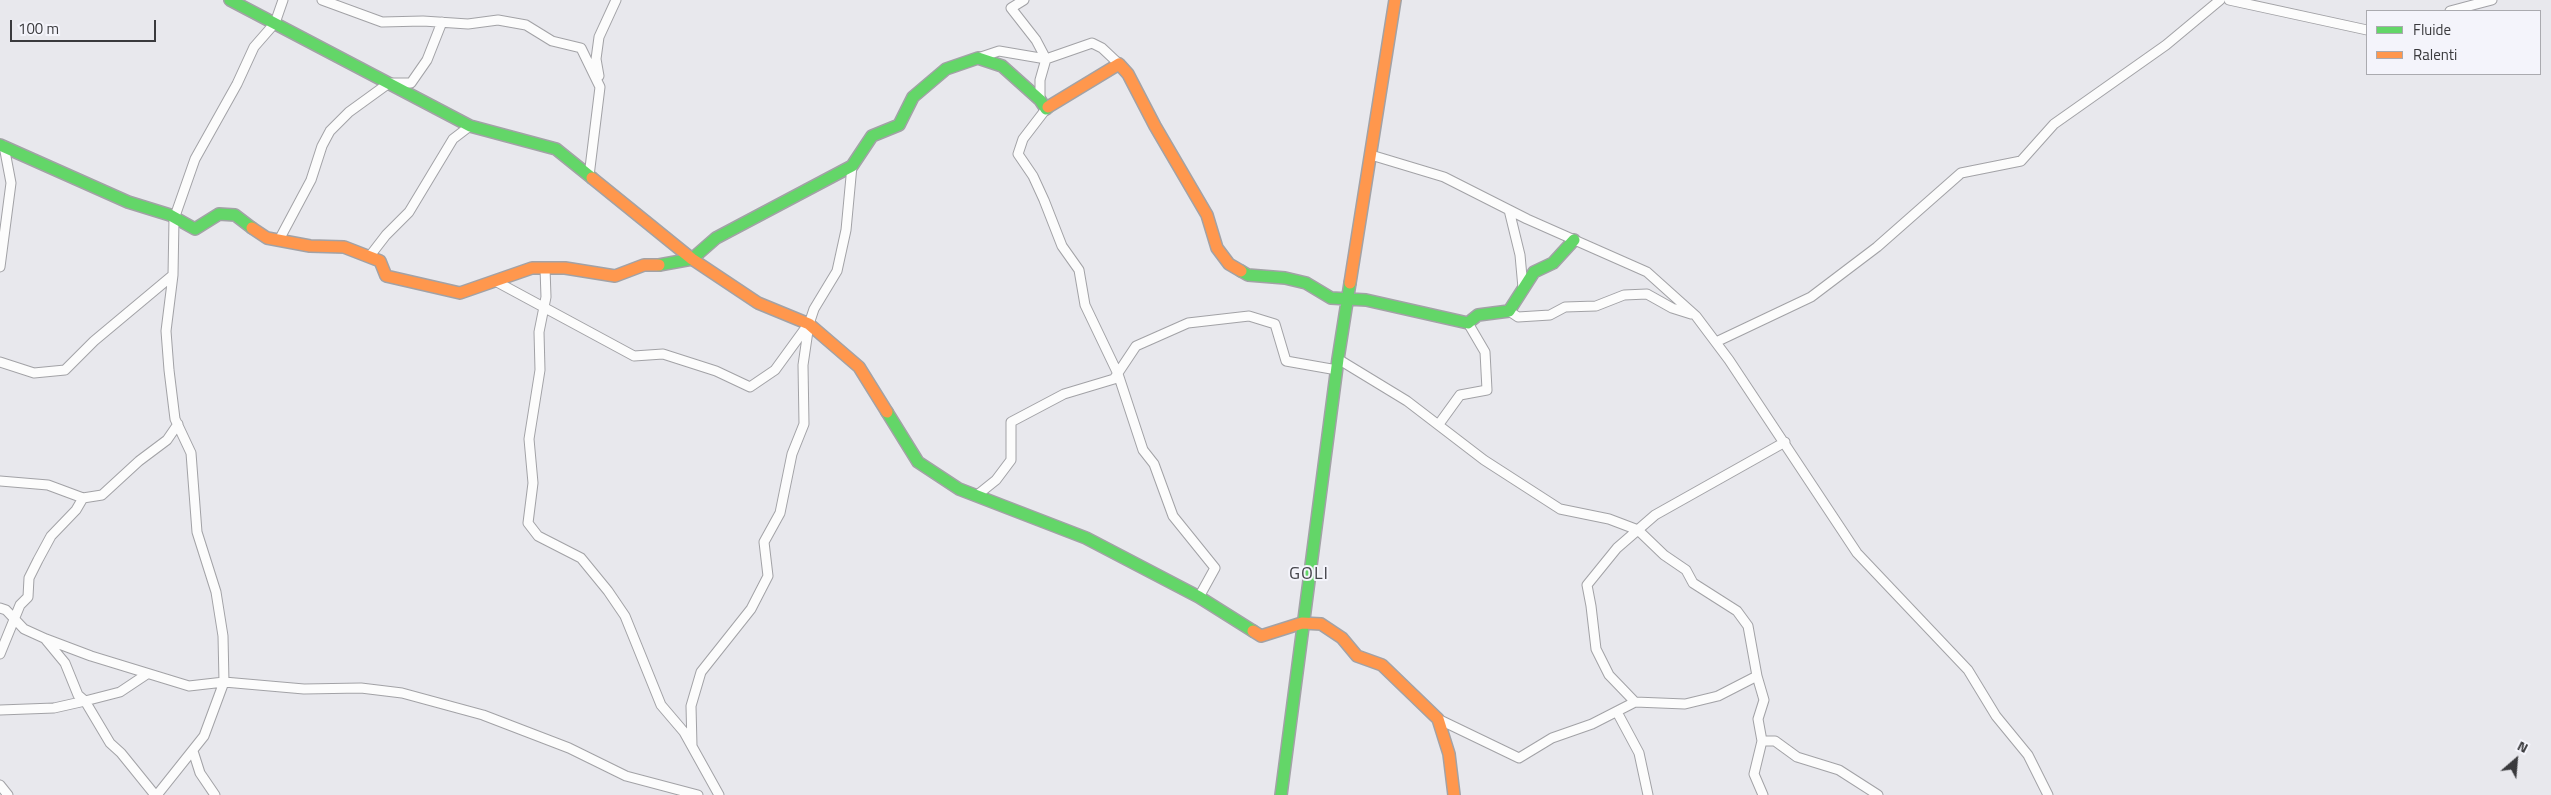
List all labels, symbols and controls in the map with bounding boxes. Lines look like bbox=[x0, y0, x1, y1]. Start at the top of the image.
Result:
scale bar bbox=[12, 10, 159, 42]
legend bbox=[2366, 10, 2541, 75]
text: 100 m bbox=[18, 17, 59, 40]
text: Fluide bbox=[2413, 18, 2451, 41]
text: Ralenti bbox=[2413, 43, 2457, 66]
district label: GOLI bbox=[1288, 564, 1330, 586]
north arrow bbox=[2491, 735, 2541, 785]
text: N bbox=[2514, 735, 2532, 758]

